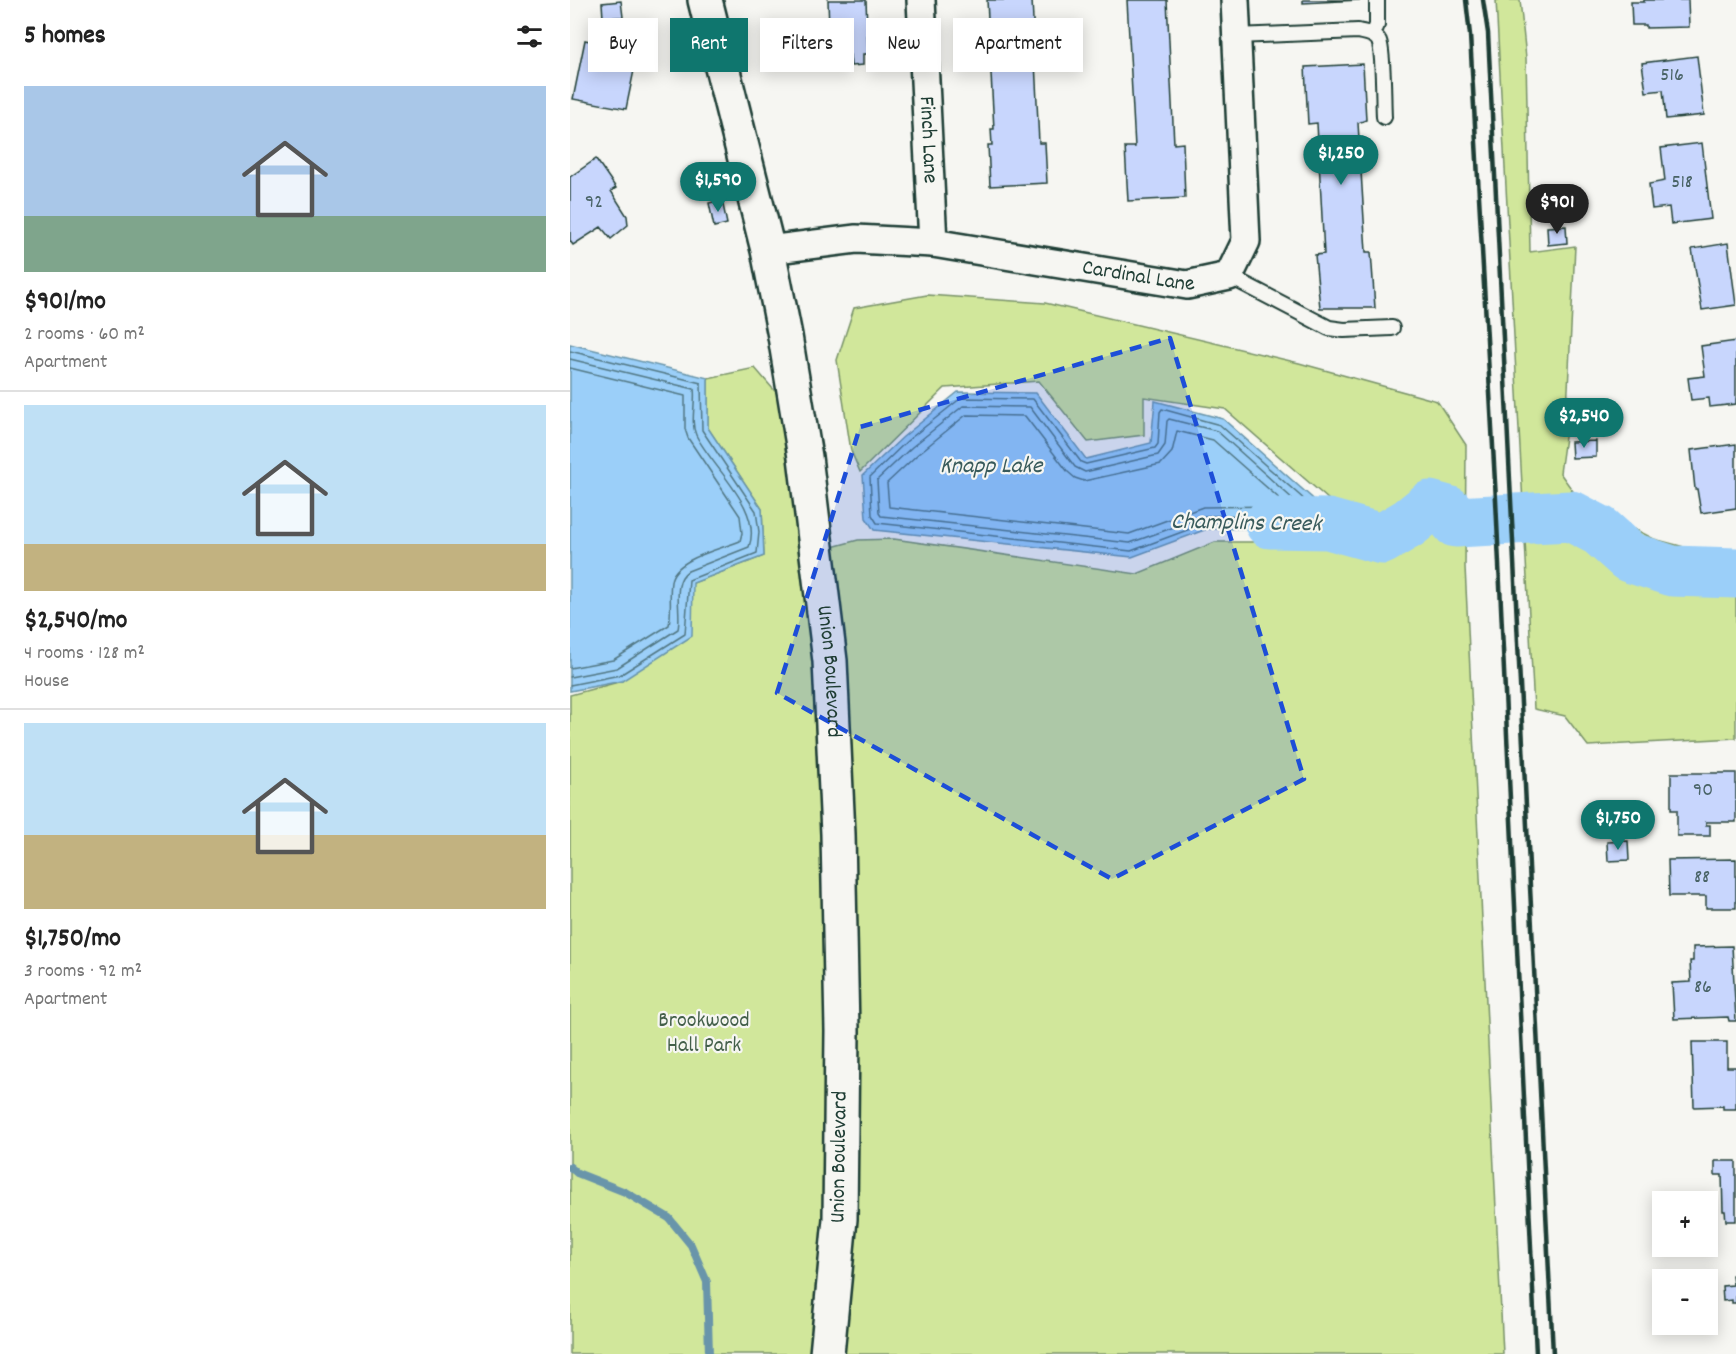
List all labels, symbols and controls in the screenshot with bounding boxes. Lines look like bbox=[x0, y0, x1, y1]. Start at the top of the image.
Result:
text: 5 homes bbox=[24, 18, 106, 55]
chip: Buy bbox=[588, 18, 658, 72]
chip: Rent bbox=[670, 18, 748, 72]
chip: Filters bbox=[760, 18, 854, 72]
chip: New bbox=[866, 18, 941, 72]
chip: Apartment bbox=[953, 18, 1083, 72]
icon: filters bbox=[513, 20, 546, 53]
house number: 516 bbox=[1660, 62, 1684, 90]
street label: Finch Lane bbox=[910, 96, 946, 184]
icon: home bbox=[231, 125, 339, 233]
pin: $1,250 bbox=[1292, 135, 1390, 186]
text: $1,250 bbox=[1317, 140, 1365, 168]
pin: $1,590 bbox=[669, 162, 767, 213]
text: $1,590 bbox=[694, 167, 742, 195]
house number: 518 bbox=[1671, 169, 1693, 197]
pin: $901 bbox=[1521, 184, 1593, 235]
house number: 92 bbox=[585, 189, 603, 217]
text: $901 bbox=[1540, 189, 1574, 217]
street label: Cardinal Lane bbox=[1080, 252, 1198, 301]
text: $901/mo bbox=[24, 284, 106, 321]
text: 2 rooms · 60 m² bbox=[24, 321, 145, 349]
text: Apartment bbox=[24, 349, 107, 377]
pin: $2,540 bbox=[1535, 398, 1633, 449]
text: $2,540 bbox=[1558, 403, 1610, 431]
icon: home bbox=[231, 444, 339, 552]
water label: Knapp Lake bbox=[940, 450, 1044, 484]
water label: Champlins Creek bbox=[1171, 506, 1324, 542]
text: $2,540/mo bbox=[24, 603, 127, 640]
street label: Union Boulevard bbox=[808, 604, 849, 738]
text: 4 rooms · 128 m² bbox=[24, 640, 145, 668]
text: House bbox=[24, 668, 69, 696]
icon: home bbox=[231, 762, 339, 870]
house number: 90 bbox=[1693, 777, 1713, 805]
pin: $1,750 bbox=[1569, 800, 1667, 851]
text: $1,750 bbox=[1595, 805, 1641, 833]
house number: 88 bbox=[1694, 864, 1710, 892]
text: $1,750/mo bbox=[24, 921, 121, 958]
text: 3 rooms · 92 m² bbox=[24, 958, 142, 986]
house number: 86 bbox=[1694, 974, 1712, 1002]
text: Apartment bbox=[24, 986, 107, 1014]
park label: Brookwood Hall Park bbox=[658, 1006, 750, 1062]
street label: Union Boulevard bbox=[823, 1091, 857, 1223]
map controls bbox=[1652, 1191, 1718, 1335]
button: + bbox=[1652, 1191, 1718, 1257]
button: − bbox=[1652, 1269, 1718, 1335]

